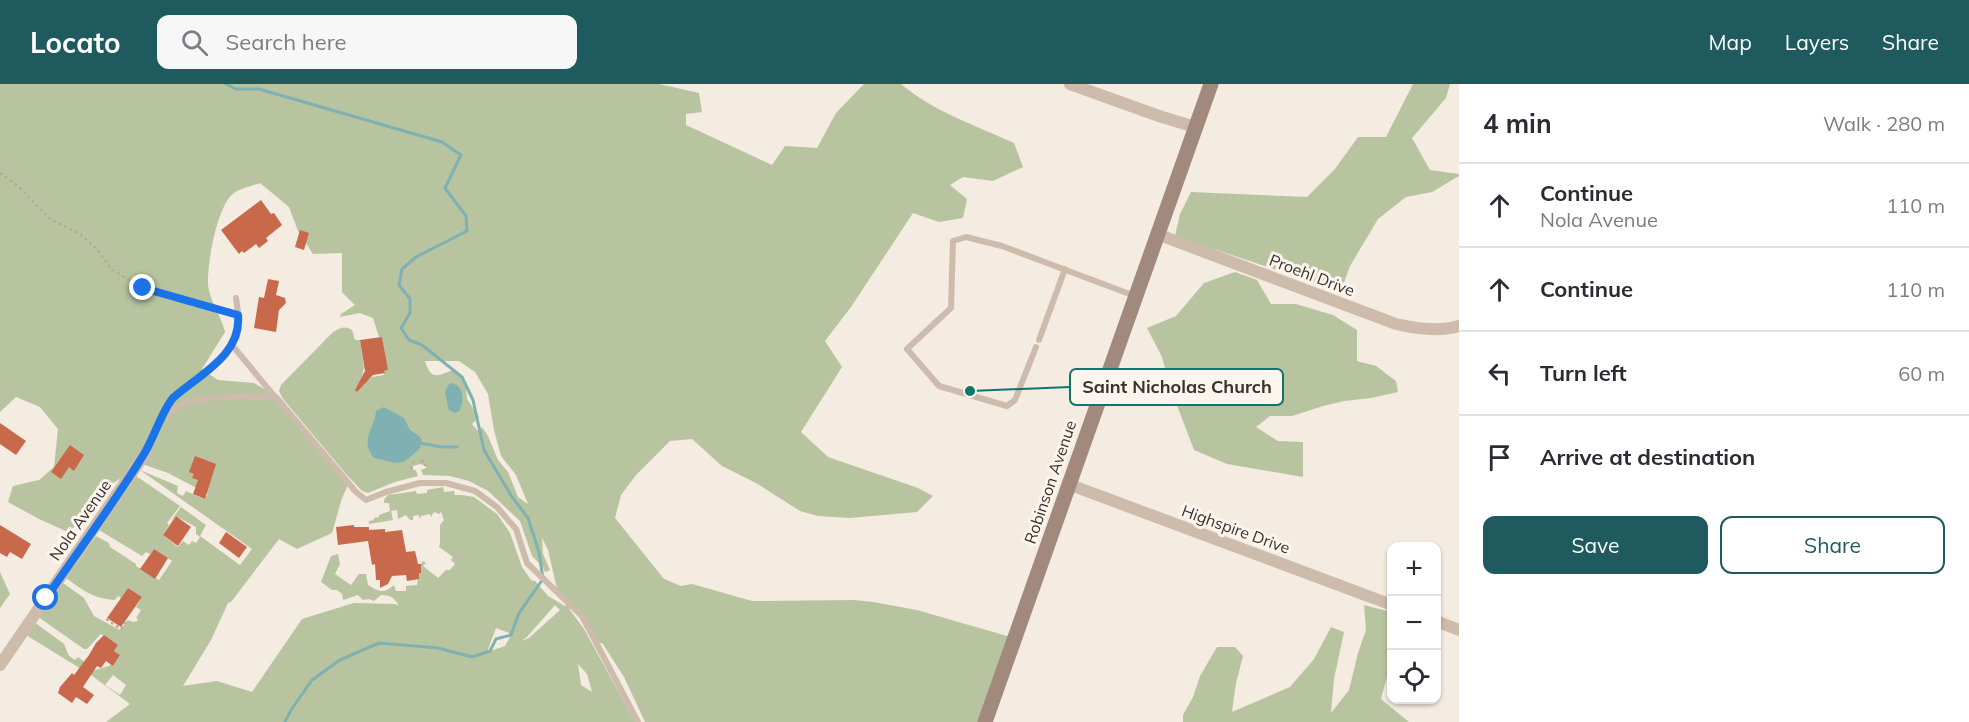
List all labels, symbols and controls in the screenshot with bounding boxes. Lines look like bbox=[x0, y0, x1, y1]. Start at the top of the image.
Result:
search box bbox=[157, 15, 577, 69]
text: Locato bbox=[30, 25, 121, 60]
icon: search bbox=[178, 26, 211, 59]
text: Search here bbox=[226, 28, 346, 56]
text: Map bbox=[1709, 29, 1752, 55]
text: Layers bbox=[1785, 29, 1849, 55]
text: Share bbox=[1882, 29, 1939, 55]
text: 4 min bbox=[1483, 107, 1552, 140]
text: Walk · 280 m bbox=[1823, 111, 1945, 136]
text: Continue bbox=[1540, 179, 1633, 207]
icon: ahead bbox=[1483, 189, 1516, 222]
text: 110 m bbox=[1886, 193, 1945, 218]
text: Nola Avenue bbox=[1540, 207, 1658, 232]
street label: Proehl Drive bbox=[1266, 250, 1358, 300]
icon: ahead bbox=[1483, 273, 1516, 306]
route end bbox=[129, 274, 155, 300]
text: Continue bbox=[1540, 275, 1633, 303]
text: 110 m bbox=[1886, 277, 1945, 302]
icon: left bbox=[1483, 357, 1516, 390]
text: Turn left bbox=[1540, 359, 1627, 387]
text: 60 m bbox=[1898, 361, 1945, 386]
callout: Saint Nicholas Church bbox=[1070, 369, 1283, 405]
text: Saint Nicholas Church bbox=[1082, 375, 1272, 398]
street label: Robinson Avenue bbox=[1020, 418, 1080, 546]
icon: arrive bbox=[1483, 441, 1516, 474]
text: Arrive at destination bbox=[1540, 443, 1755, 471]
street label: Nola Avenue bbox=[45, 476, 115, 564]
street label: Highspire Drive bbox=[1179, 500, 1293, 558]
button: Save bbox=[1483, 516, 1708, 574]
button: Share bbox=[1720, 516, 1945, 574]
map controls bbox=[1387, 542, 1441, 704]
button: + bbox=[1387, 542, 1441, 596]
route start bbox=[32, 584, 58, 610]
button: − bbox=[1387, 596, 1441, 650]
button: locate bbox=[1387, 650, 1441, 704]

